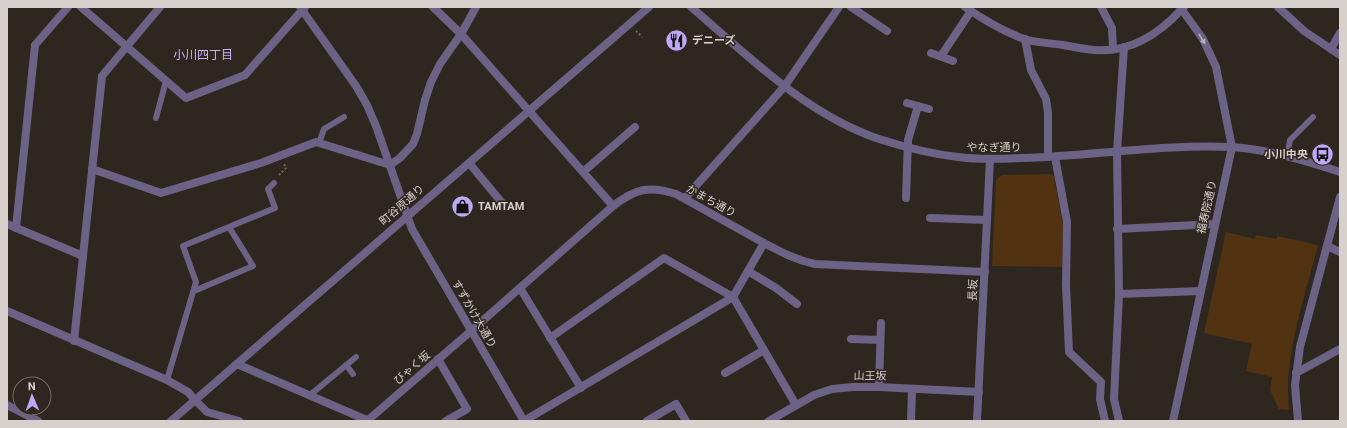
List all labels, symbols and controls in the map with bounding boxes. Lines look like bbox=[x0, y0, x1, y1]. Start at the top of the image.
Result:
restaurant icon: デニーズ bbox=[663, 27, 689, 53]
one-way arrow bbox=[1199, 33, 1206, 45]
place label: デニーズ bbox=[692, 34, 735, 47]
district label: 小川四丁目 bbox=[173, 48, 233, 62]
street label: やなぎ通り bbox=[967, 141, 1022, 154]
bus stop icon: 小川中央 bbox=[1310, 141, 1336, 167]
place label: 小川中央 bbox=[1264, 148, 1308, 161]
street label: 福寿院通り bbox=[1194, 179, 1220, 235]
street label: 町谷原通り bbox=[377, 182, 427, 228]
street label: かまち通り bbox=[684, 182, 738, 220]
shop icon: TAMTAM bbox=[449, 193, 475, 219]
place label: TAMTAM bbox=[478, 200, 524, 213]
street label: すずかけ大通り bbox=[449, 277, 499, 351]
street label: 長坂 bbox=[966, 279, 980, 301]
street label: びゃく坂 bbox=[391, 349, 433, 387]
street label: 山王坂 bbox=[853, 369, 887, 383]
north arrow bbox=[12, 376, 52, 416]
text: N bbox=[28, 380, 36, 393]

